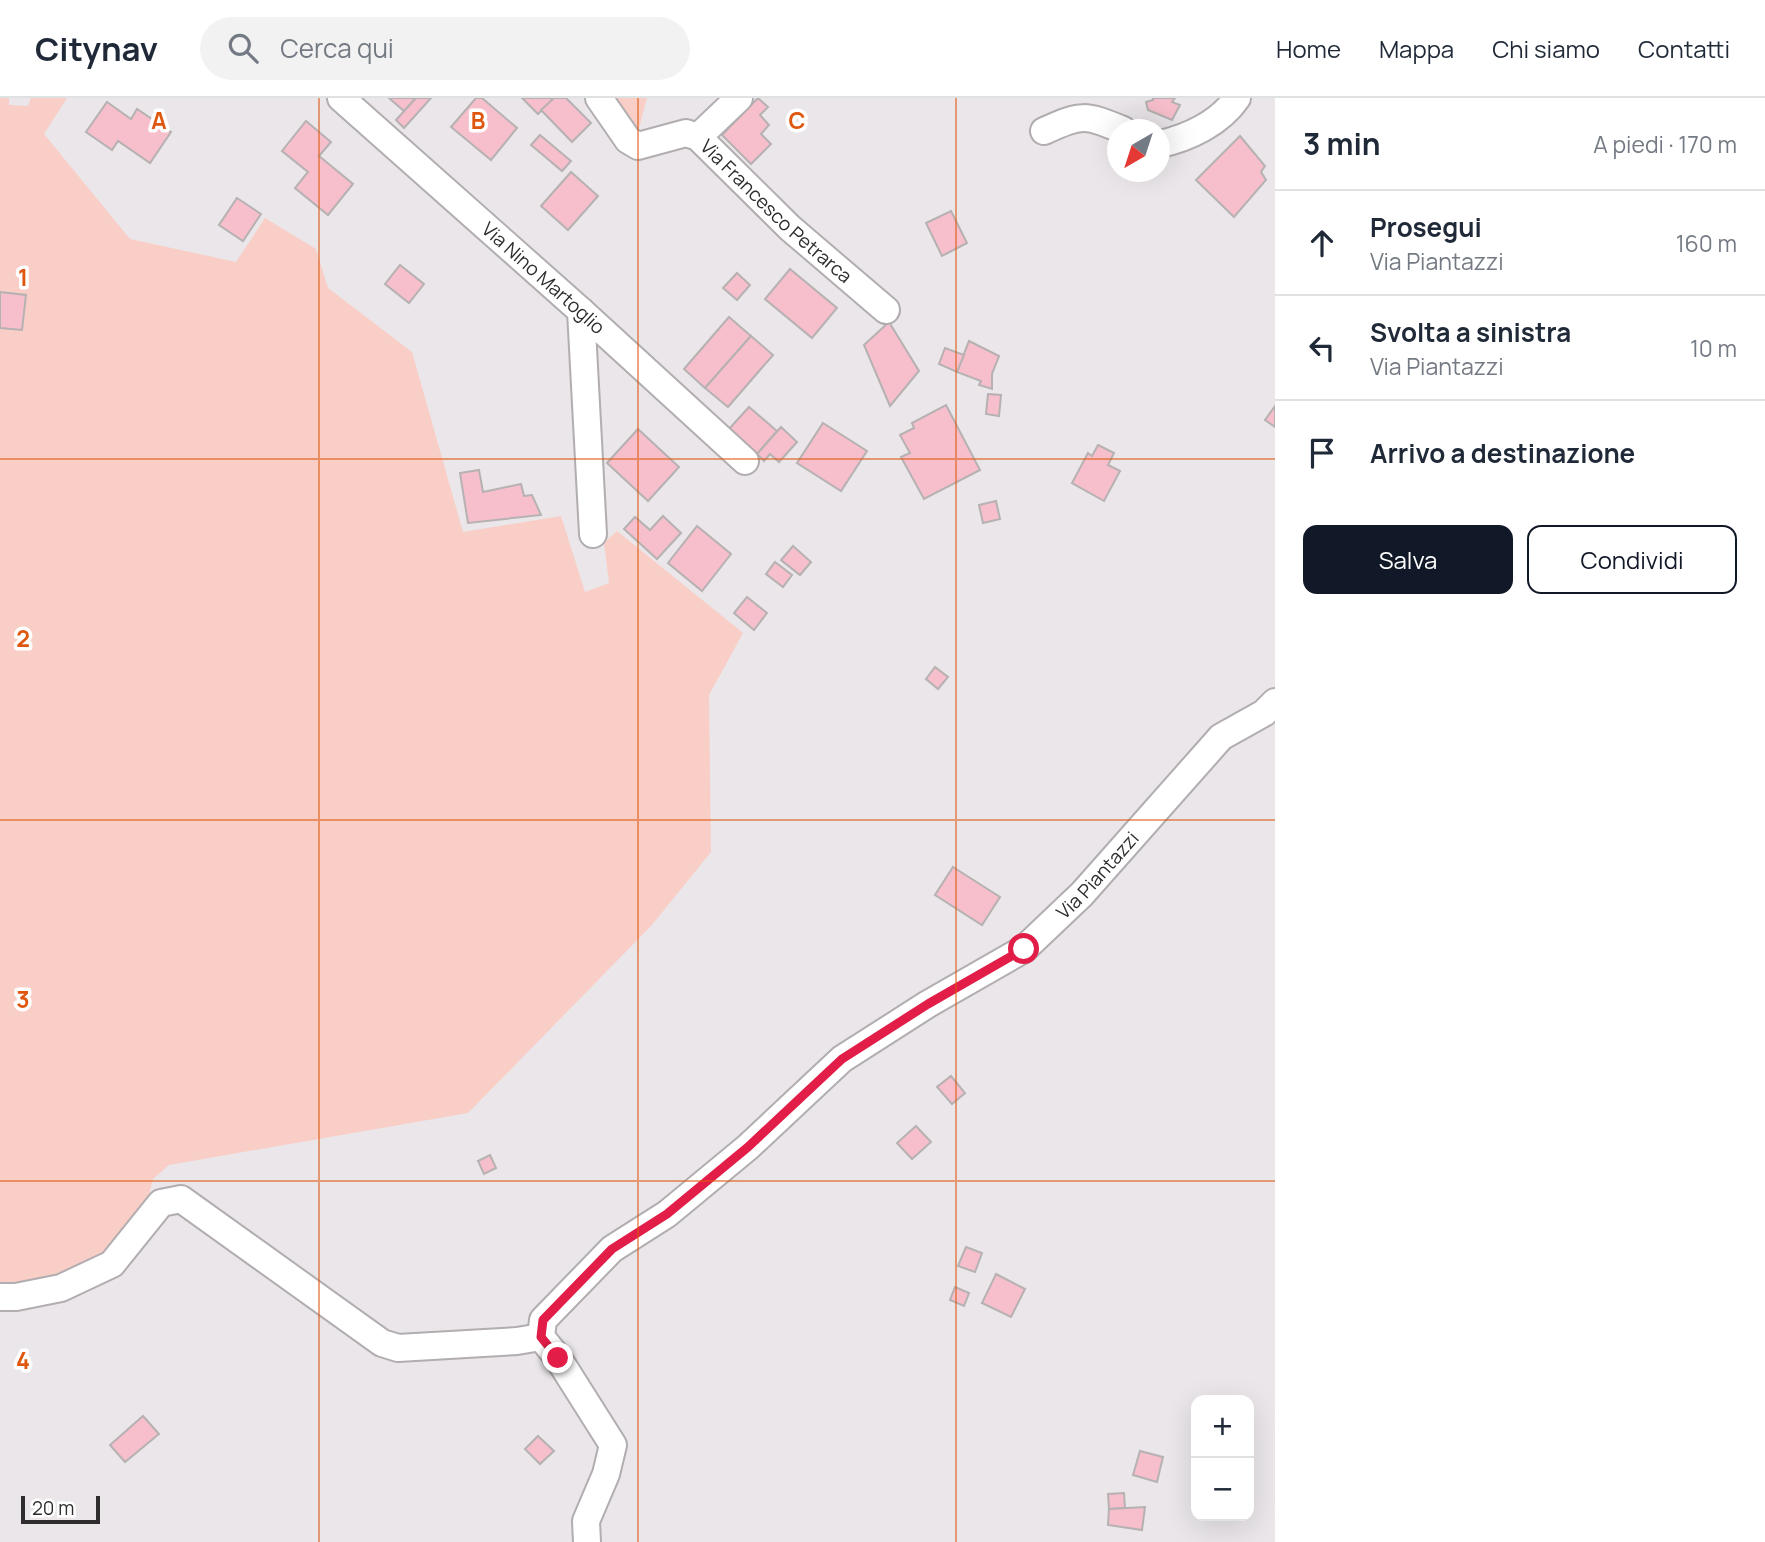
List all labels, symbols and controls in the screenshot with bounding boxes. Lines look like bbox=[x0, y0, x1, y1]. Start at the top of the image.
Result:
search box bbox=[200, 17, 690, 80]
text: Citynav bbox=[35, 26, 158, 71]
icon: search bbox=[224, 29, 262, 67]
text: Cerca qui bbox=[280, 30, 394, 66]
text: Home bbox=[1276, 32, 1341, 65]
text: Mappa bbox=[1379, 32, 1454, 65]
text: Chi siamo bbox=[1492, 32, 1600, 65]
text: Contatti bbox=[1638, 32, 1730, 65]
text: A bbox=[151, 104, 167, 136]
text: B bbox=[471, 104, 485, 136]
text: C bbox=[789, 104, 806, 136]
north arrow bbox=[1107, 119, 1170, 182]
text: 3 min bbox=[1303, 123, 1381, 164]
text: A piedi · 170 m bbox=[1593, 128, 1737, 160]
street label: Via Francesco Petrarca bbox=[695, 134, 858, 289]
text: Prosegui bbox=[1370, 209, 1482, 245]
street label: Via Nino Martoglio bbox=[476, 216, 611, 340]
icon: ahead bbox=[1303, 224, 1341, 262]
text: 160 m bbox=[1676, 227, 1737, 259]
text: Via Piantazzi bbox=[1370, 245, 1504, 277]
text: 1 bbox=[18, 261, 28, 293]
text: Svolta a sinistra bbox=[1370, 314, 1571, 350]
icon: left bbox=[1303, 329, 1341, 367]
text: 10 m bbox=[1690, 332, 1737, 364]
text: Via Piantazzi bbox=[1370, 350, 1504, 382]
icon: arrive bbox=[1303, 434, 1341, 472]
text: Arrivo a destinazione bbox=[1370, 435, 1635, 471]
button: Salva bbox=[1303, 525, 1513, 594]
button: Condividi bbox=[1527, 525, 1737, 594]
text: 2 bbox=[16, 622, 30, 654]
street label: Via Piantazzi bbox=[1051, 826, 1144, 925]
route start bbox=[1008, 933, 1039, 964]
text: 3 bbox=[16, 983, 30, 1015]
route end bbox=[542, 1342, 573, 1373]
text: 4 bbox=[16, 1344, 30, 1376]
map controls bbox=[1191, 1395, 1254, 1521]
button: + bbox=[1191, 1395, 1254, 1458]
button: − bbox=[1191, 1458, 1254, 1521]
scale bar bbox=[21, 1493, 100, 1525]
text: 20 m bbox=[32, 1495, 74, 1521]

